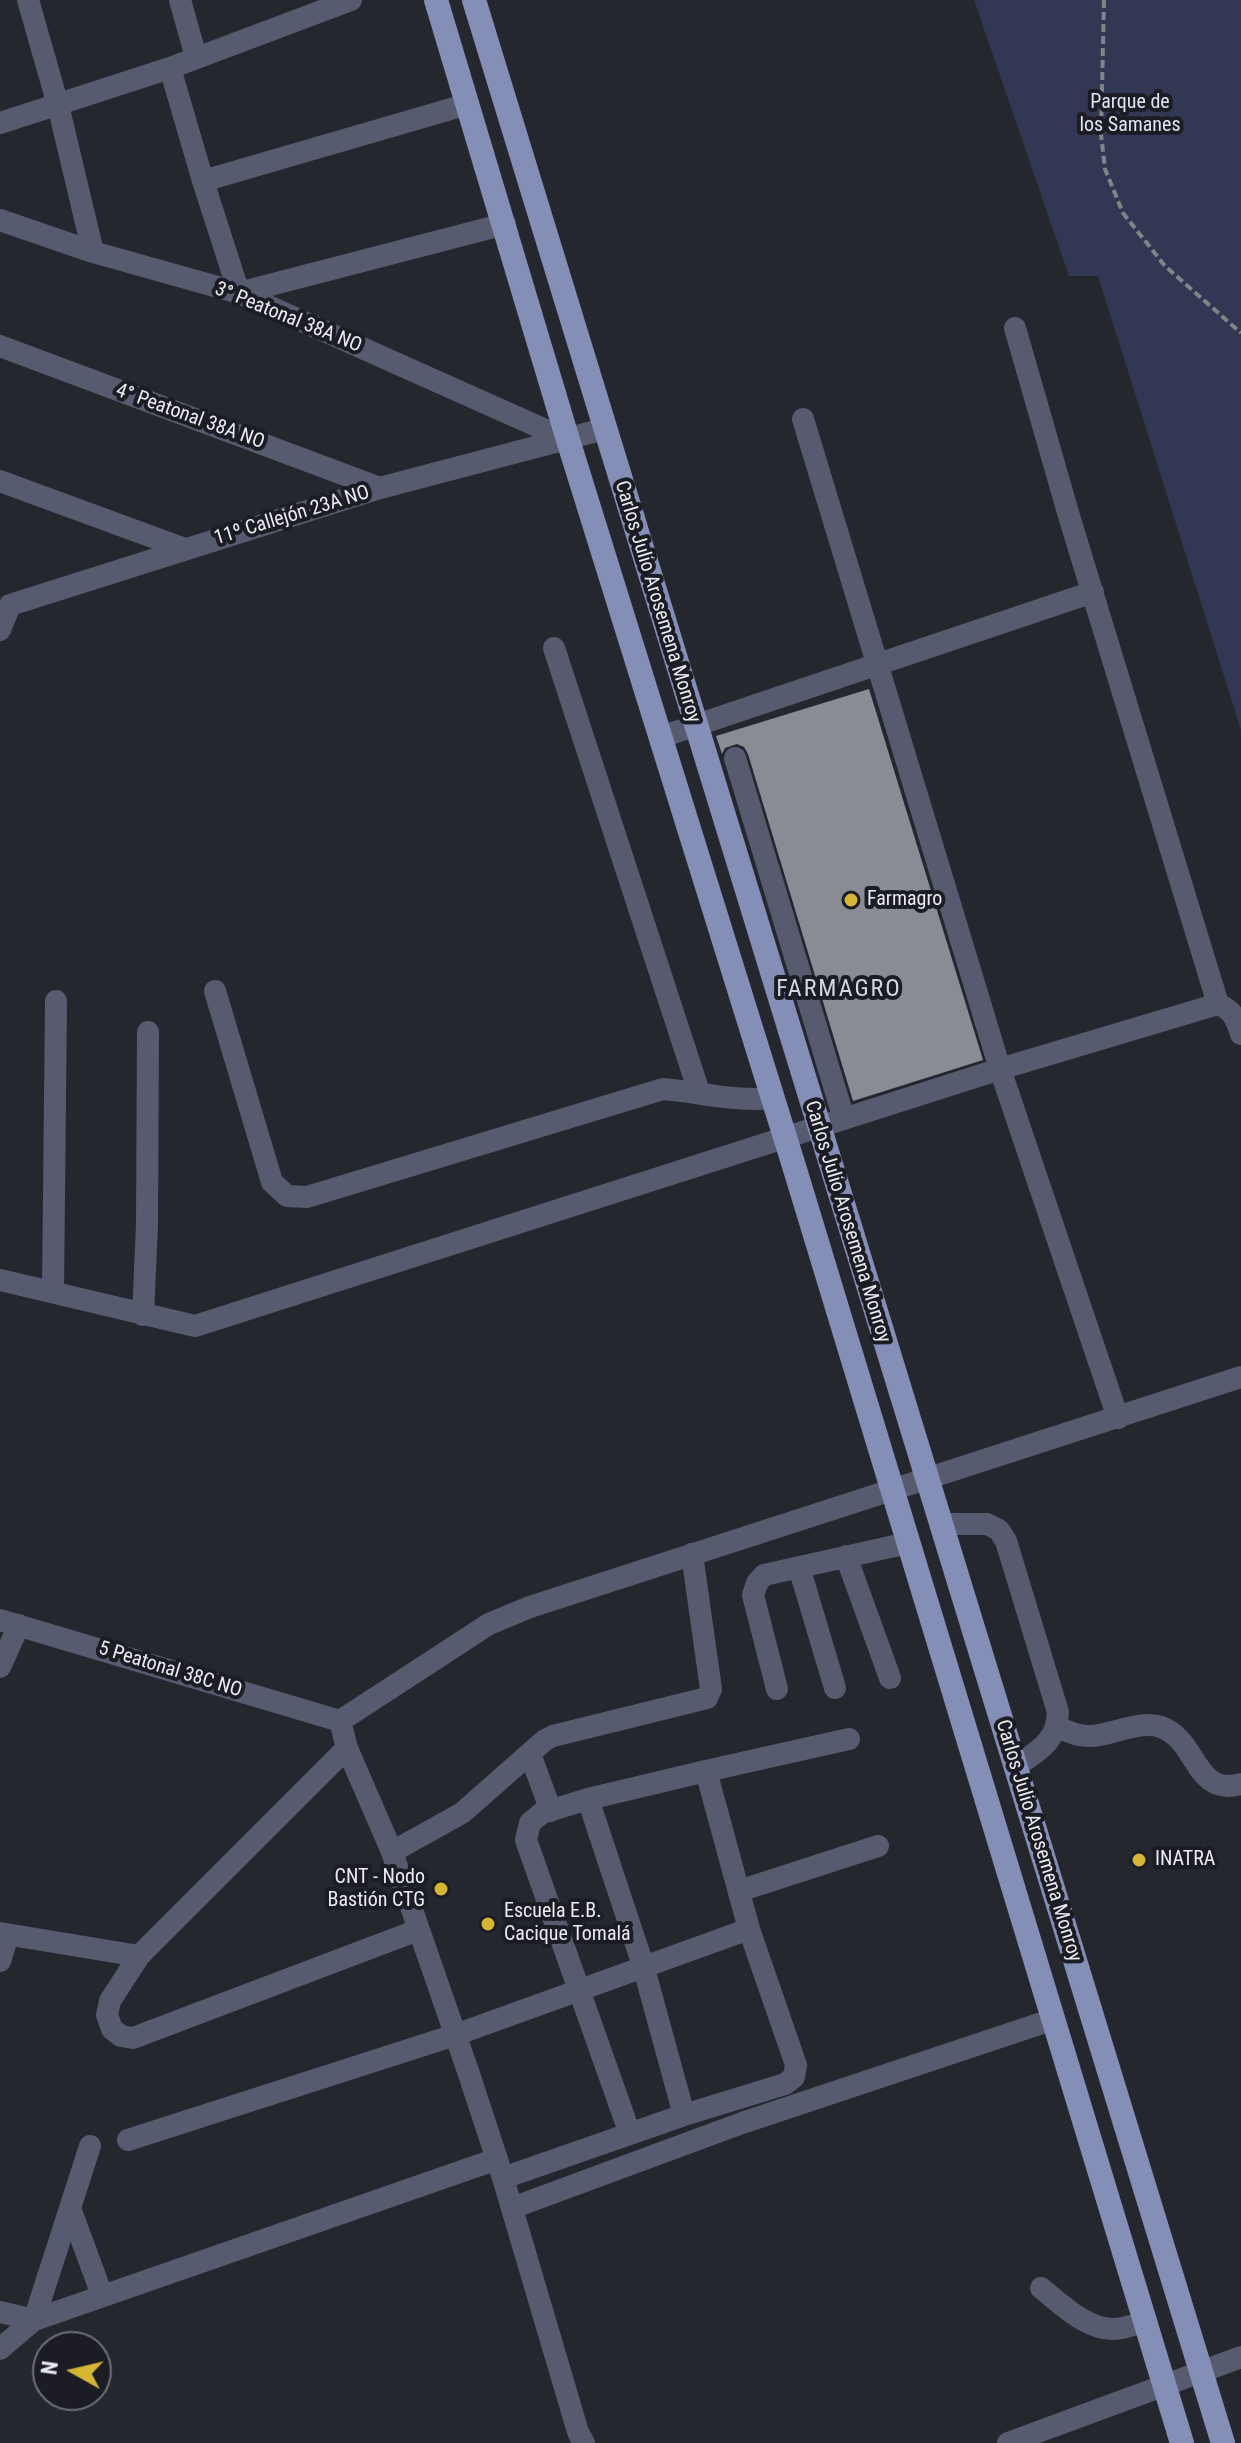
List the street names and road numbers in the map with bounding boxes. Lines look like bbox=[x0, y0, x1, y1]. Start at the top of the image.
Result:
street label: 3° Peatonal 38A NO bbox=[211, 278, 365, 358]
street label: 4° Peatonal 38A NO bbox=[112, 379, 268, 455]
street label: Carlos Julio Arosemena Monroy bbox=[609, 478, 705, 726]
street label: 11º Callejón 23A NO bbox=[212, 481, 372, 551]
street label: Carlos Julio Arosemena Monroy bbox=[799, 1098, 895, 1346]
street label: 5 Peatonal 38C NO bbox=[95, 1637, 245, 1703]
street label: Carlos Julio Arosemena Monroy bbox=[990, 1717, 1086, 1965]

